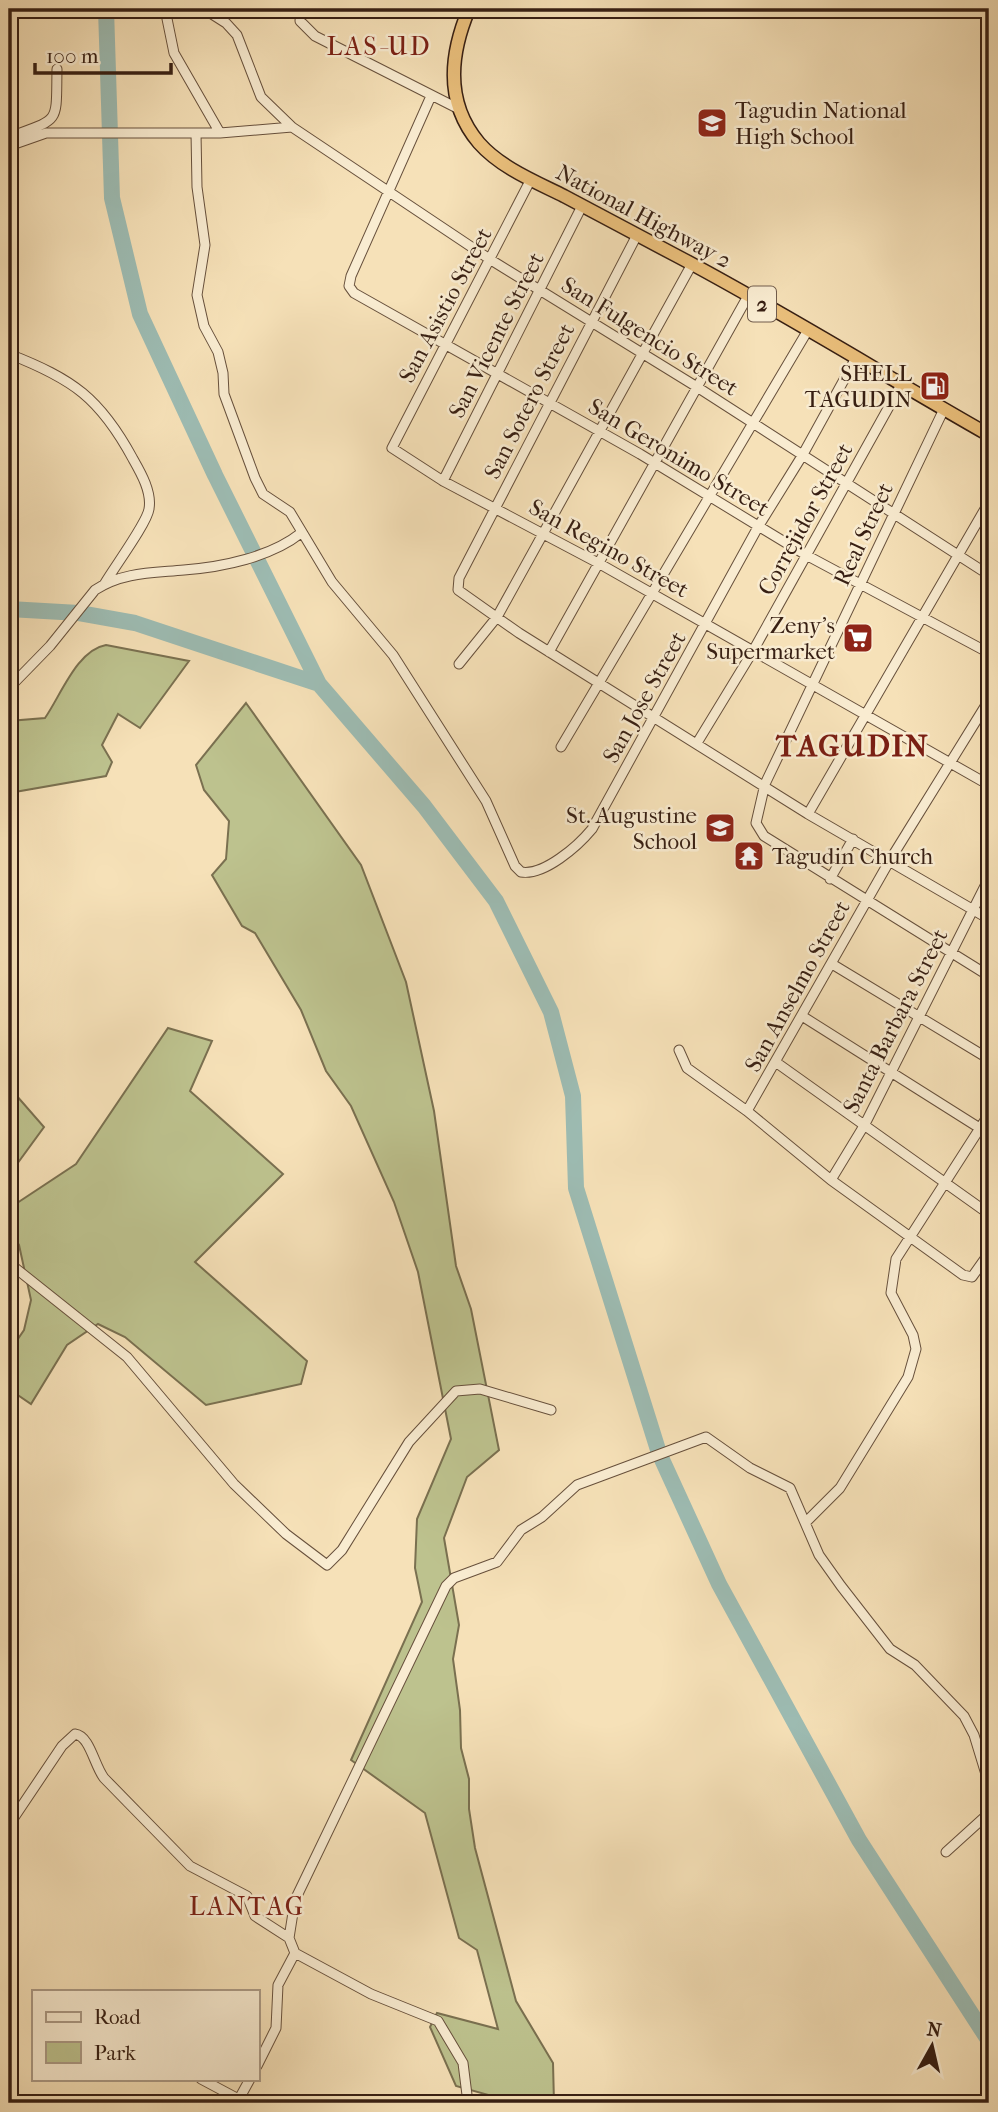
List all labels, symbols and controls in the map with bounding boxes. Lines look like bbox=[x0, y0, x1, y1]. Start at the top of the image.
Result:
district label: LAS-UD bbox=[326, 31, 432, 62]
scale bar bbox=[35, 32, 172, 76]
text: 100 m bbox=[46, 44, 99, 68]
place label: Tagudin National High School bbox=[735, 97, 907, 150]
school or university icon: Tagudin National High School bbox=[695, 106, 729, 140]
street label: National Highway 2 bbox=[551, 159, 736, 274]
street label: San Asistio Street bbox=[393, 223, 498, 387]
street label: San Vicente Street bbox=[443, 248, 550, 423]
street label: San Fulgencio Street bbox=[556, 271, 743, 402]
road number: 2 bbox=[748, 286, 776, 322]
street label: San Sotero Street bbox=[479, 319, 580, 483]
place label: SHELL TAGUDIN bbox=[805, 360, 912, 413]
fuel station icon: SHELL TAGUDIN bbox=[918, 369, 952, 403]
street label: San Geronimo Street bbox=[583, 393, 774, 522]
street label: Correjidor Street bbox=[752, 438, 858, 600]
street label: Real Street bbox=[828, 478, 899, 590]
street label: San Regino Street bbox=[524, 493, 693, 603]
place label: Zeny's Supermarket bbox=[706, 612, 835, 665]
supermarket icon: Zeny's Supermarket bbox=[841, 621, 875, 655]
street label: San Jose Street bbox=[597, 627, 692, 768]
district label: TAGUDIN bbox=[775, 729, 930, 764]
place label: St. Augustine School bbox=[566, 802, 698, 855]
school or university icon: St. Augustine School bbox=[703, 811, 737, 845]
temple icon: Tagudin Church bbox=[732, 839, 766, 873]
place label: Tagudin Church bbox=[772, 843, 933, 870]
street label: San Anselmo Street bbox=[739, 896, 856, 1077]
street label: Santa Barbara Street bbox=[837, 924, 954, 1118]
district label: LANTAG bbox=[189, 1891, 305, 1922]
legend bbox=[32, 1990, 259, 2080]
text: Road bbox=[94, 2005, 141, 2029]
north arrow bbox=[897, 2010, 967, 2080]
text: N bbox=[926, 2018, 943, 2042]
text: Park bbox=[94, 2041, 136, 2065]

